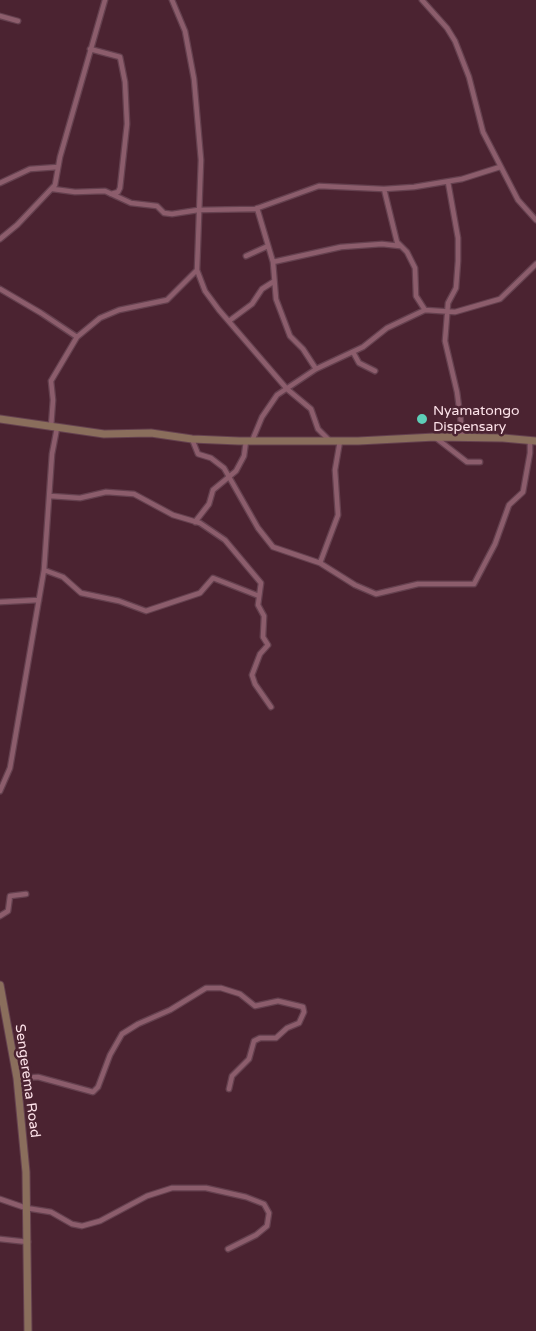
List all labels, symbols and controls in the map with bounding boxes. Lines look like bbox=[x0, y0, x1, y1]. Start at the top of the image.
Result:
place label: Nyamatongo Dispensary bbox=[433, 403, 520, 436]
marker: Nyamatongo Dispensary bbox=[415, 412, 429, 426]
street label: Sengerema Road bbox=[11, 1023, 43, 1139]

